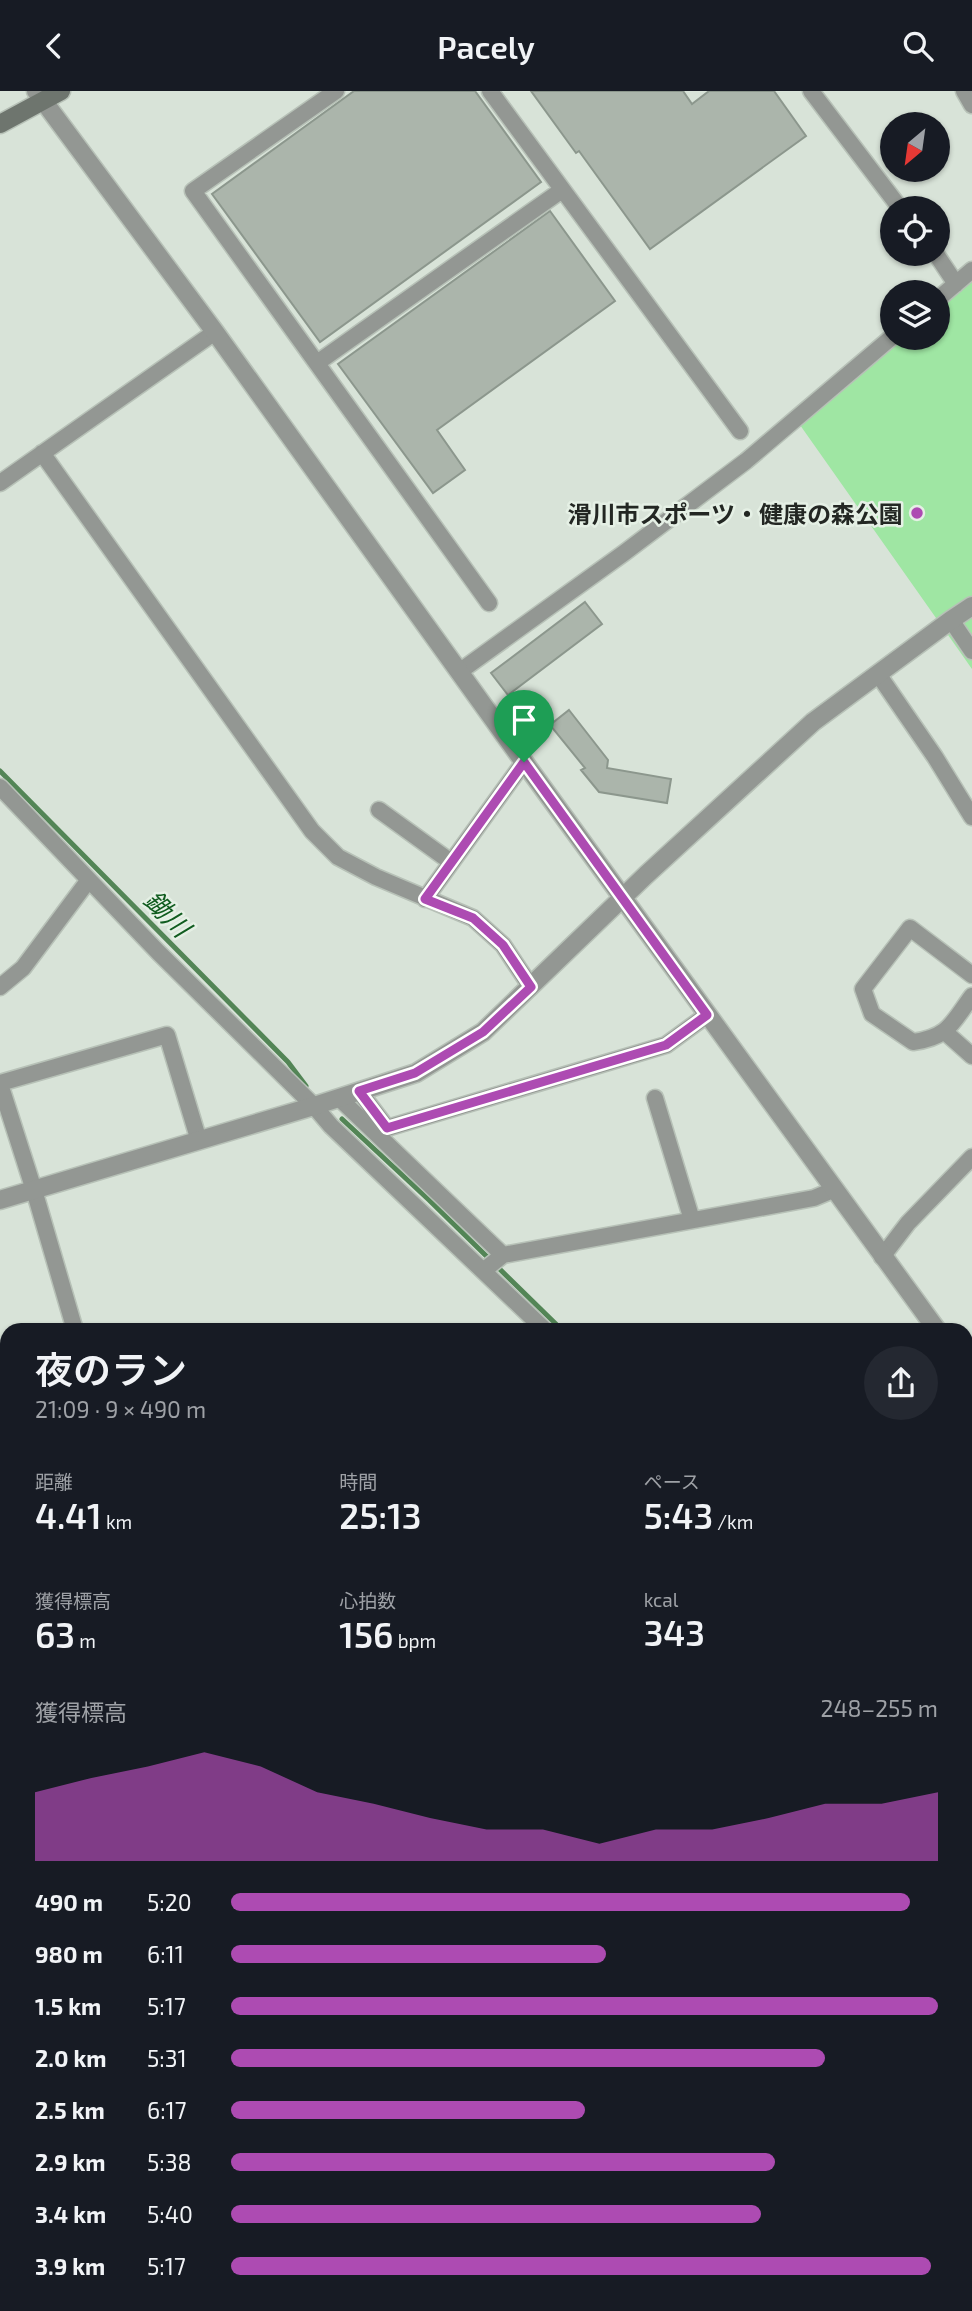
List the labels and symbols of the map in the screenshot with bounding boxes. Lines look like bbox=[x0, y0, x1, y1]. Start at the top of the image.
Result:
north arrow bbox=[880, 112, 950, 182]
place label: 滑川市スポーツ・健康の森公園 bbox=[567, 499, 903, 528]
marker: 滑川市スポーツ・健康の森公園 bbox=[909, 505, 925, 521]
pin bbox=[494, 690, 554, 762]
water label: 鋤川 bbox=[139, 884, 199, 944]

